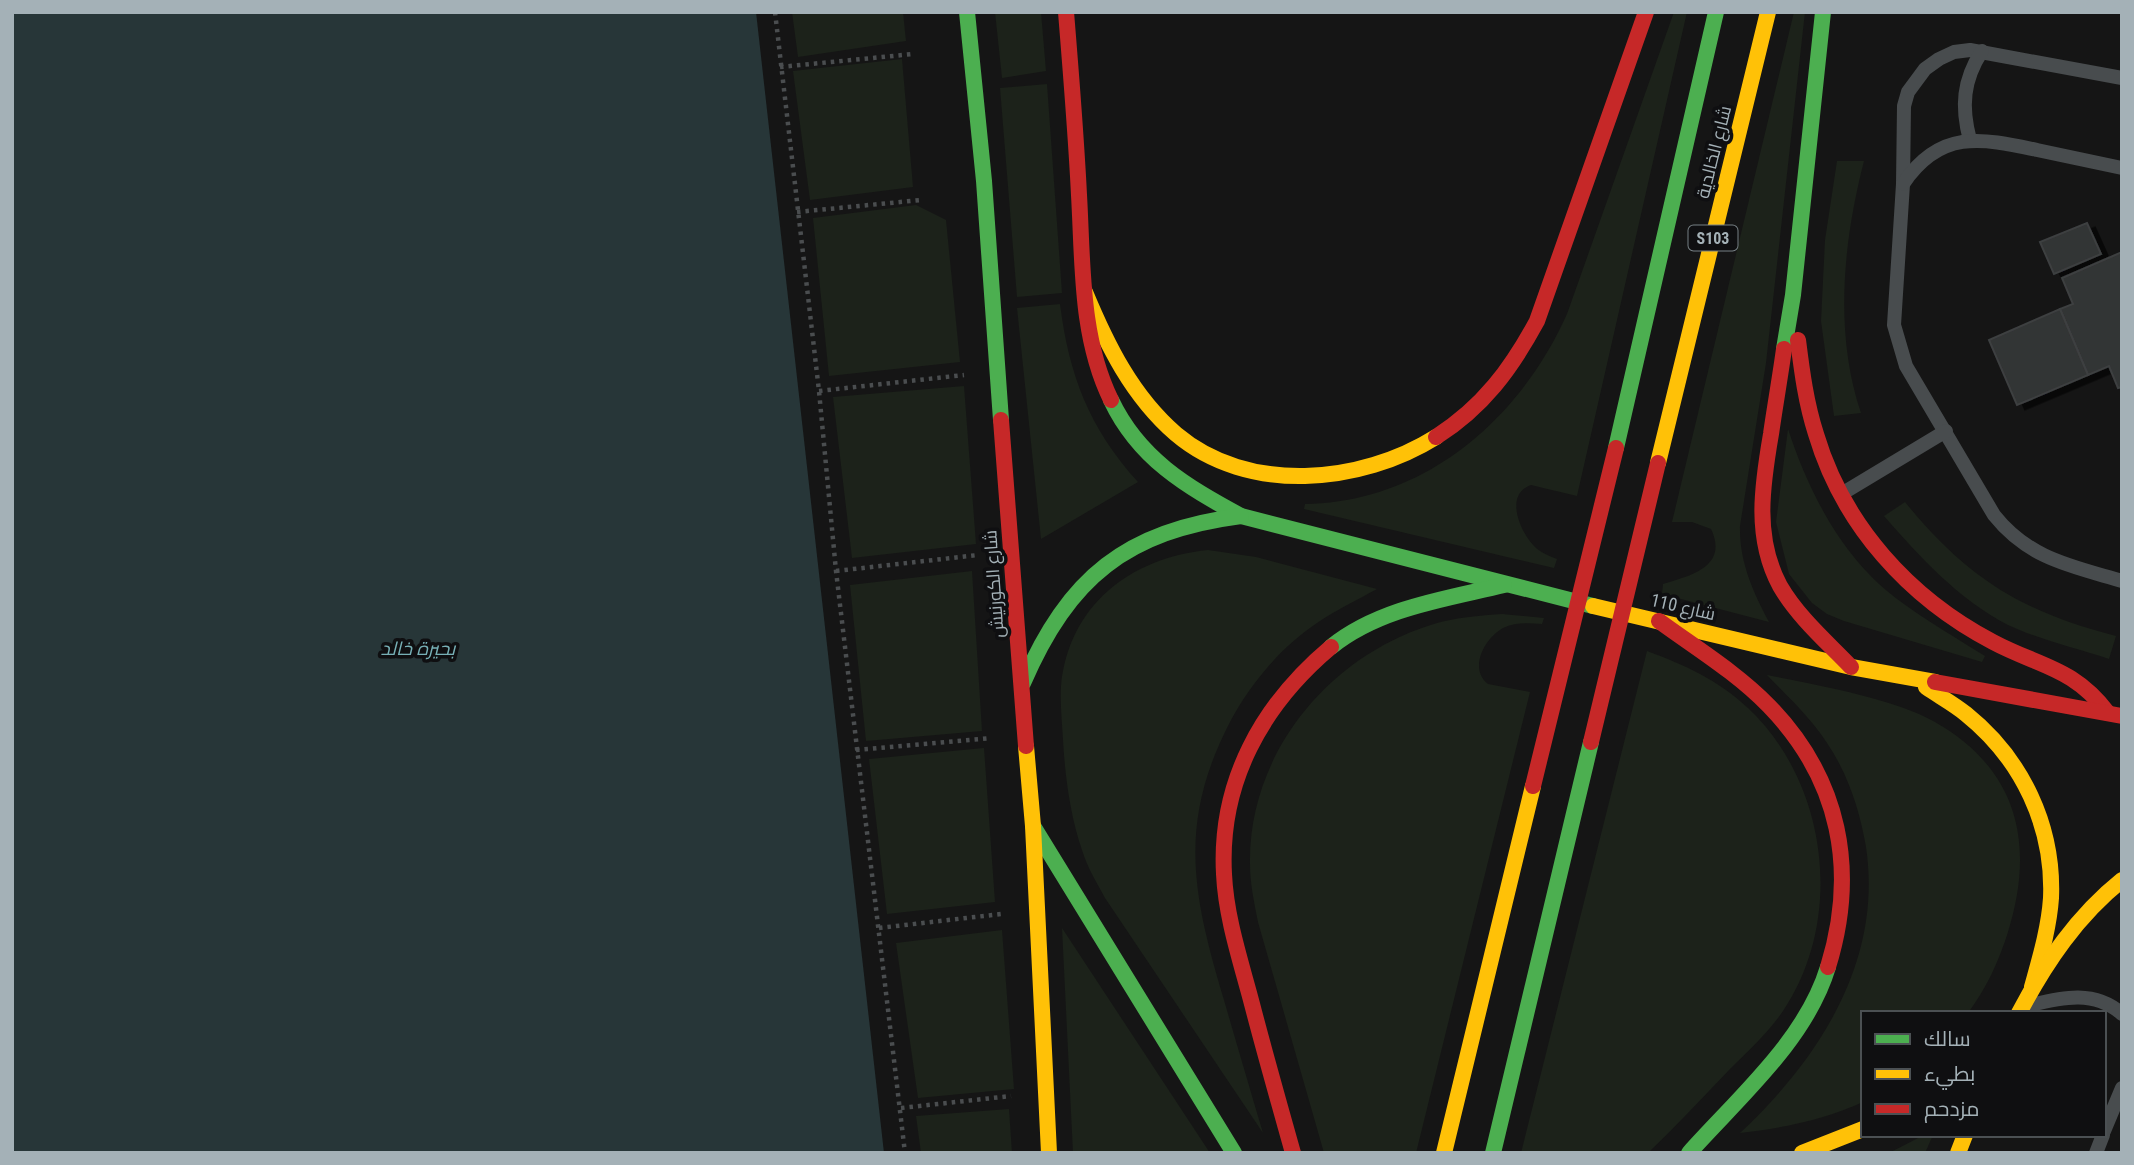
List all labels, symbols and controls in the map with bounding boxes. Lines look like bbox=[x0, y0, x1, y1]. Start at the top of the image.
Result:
street label: شارع الخالدية bbox=[1692, 103, 1737, 201]
road number: S103 bbox=[1688, 226, 1738, 250]
street label: شارع الكورنيش bbox=[979, 529, 1010, 639]
street label: شارع 110 bbox=[1648, 589, 1717, 626]
water label: بحيرة خالد bbox=[381, 637, 456, 660]
legend bbox=[1861, 1011, 2106, 1137]
text: سالك bbox=[1924, 1027, 1971, 1051]
text: بطيء bbox=[1924, 1062, 1975, 1090]
text: مزدحم bbox=[1924, 1097, 1979, 1123]

